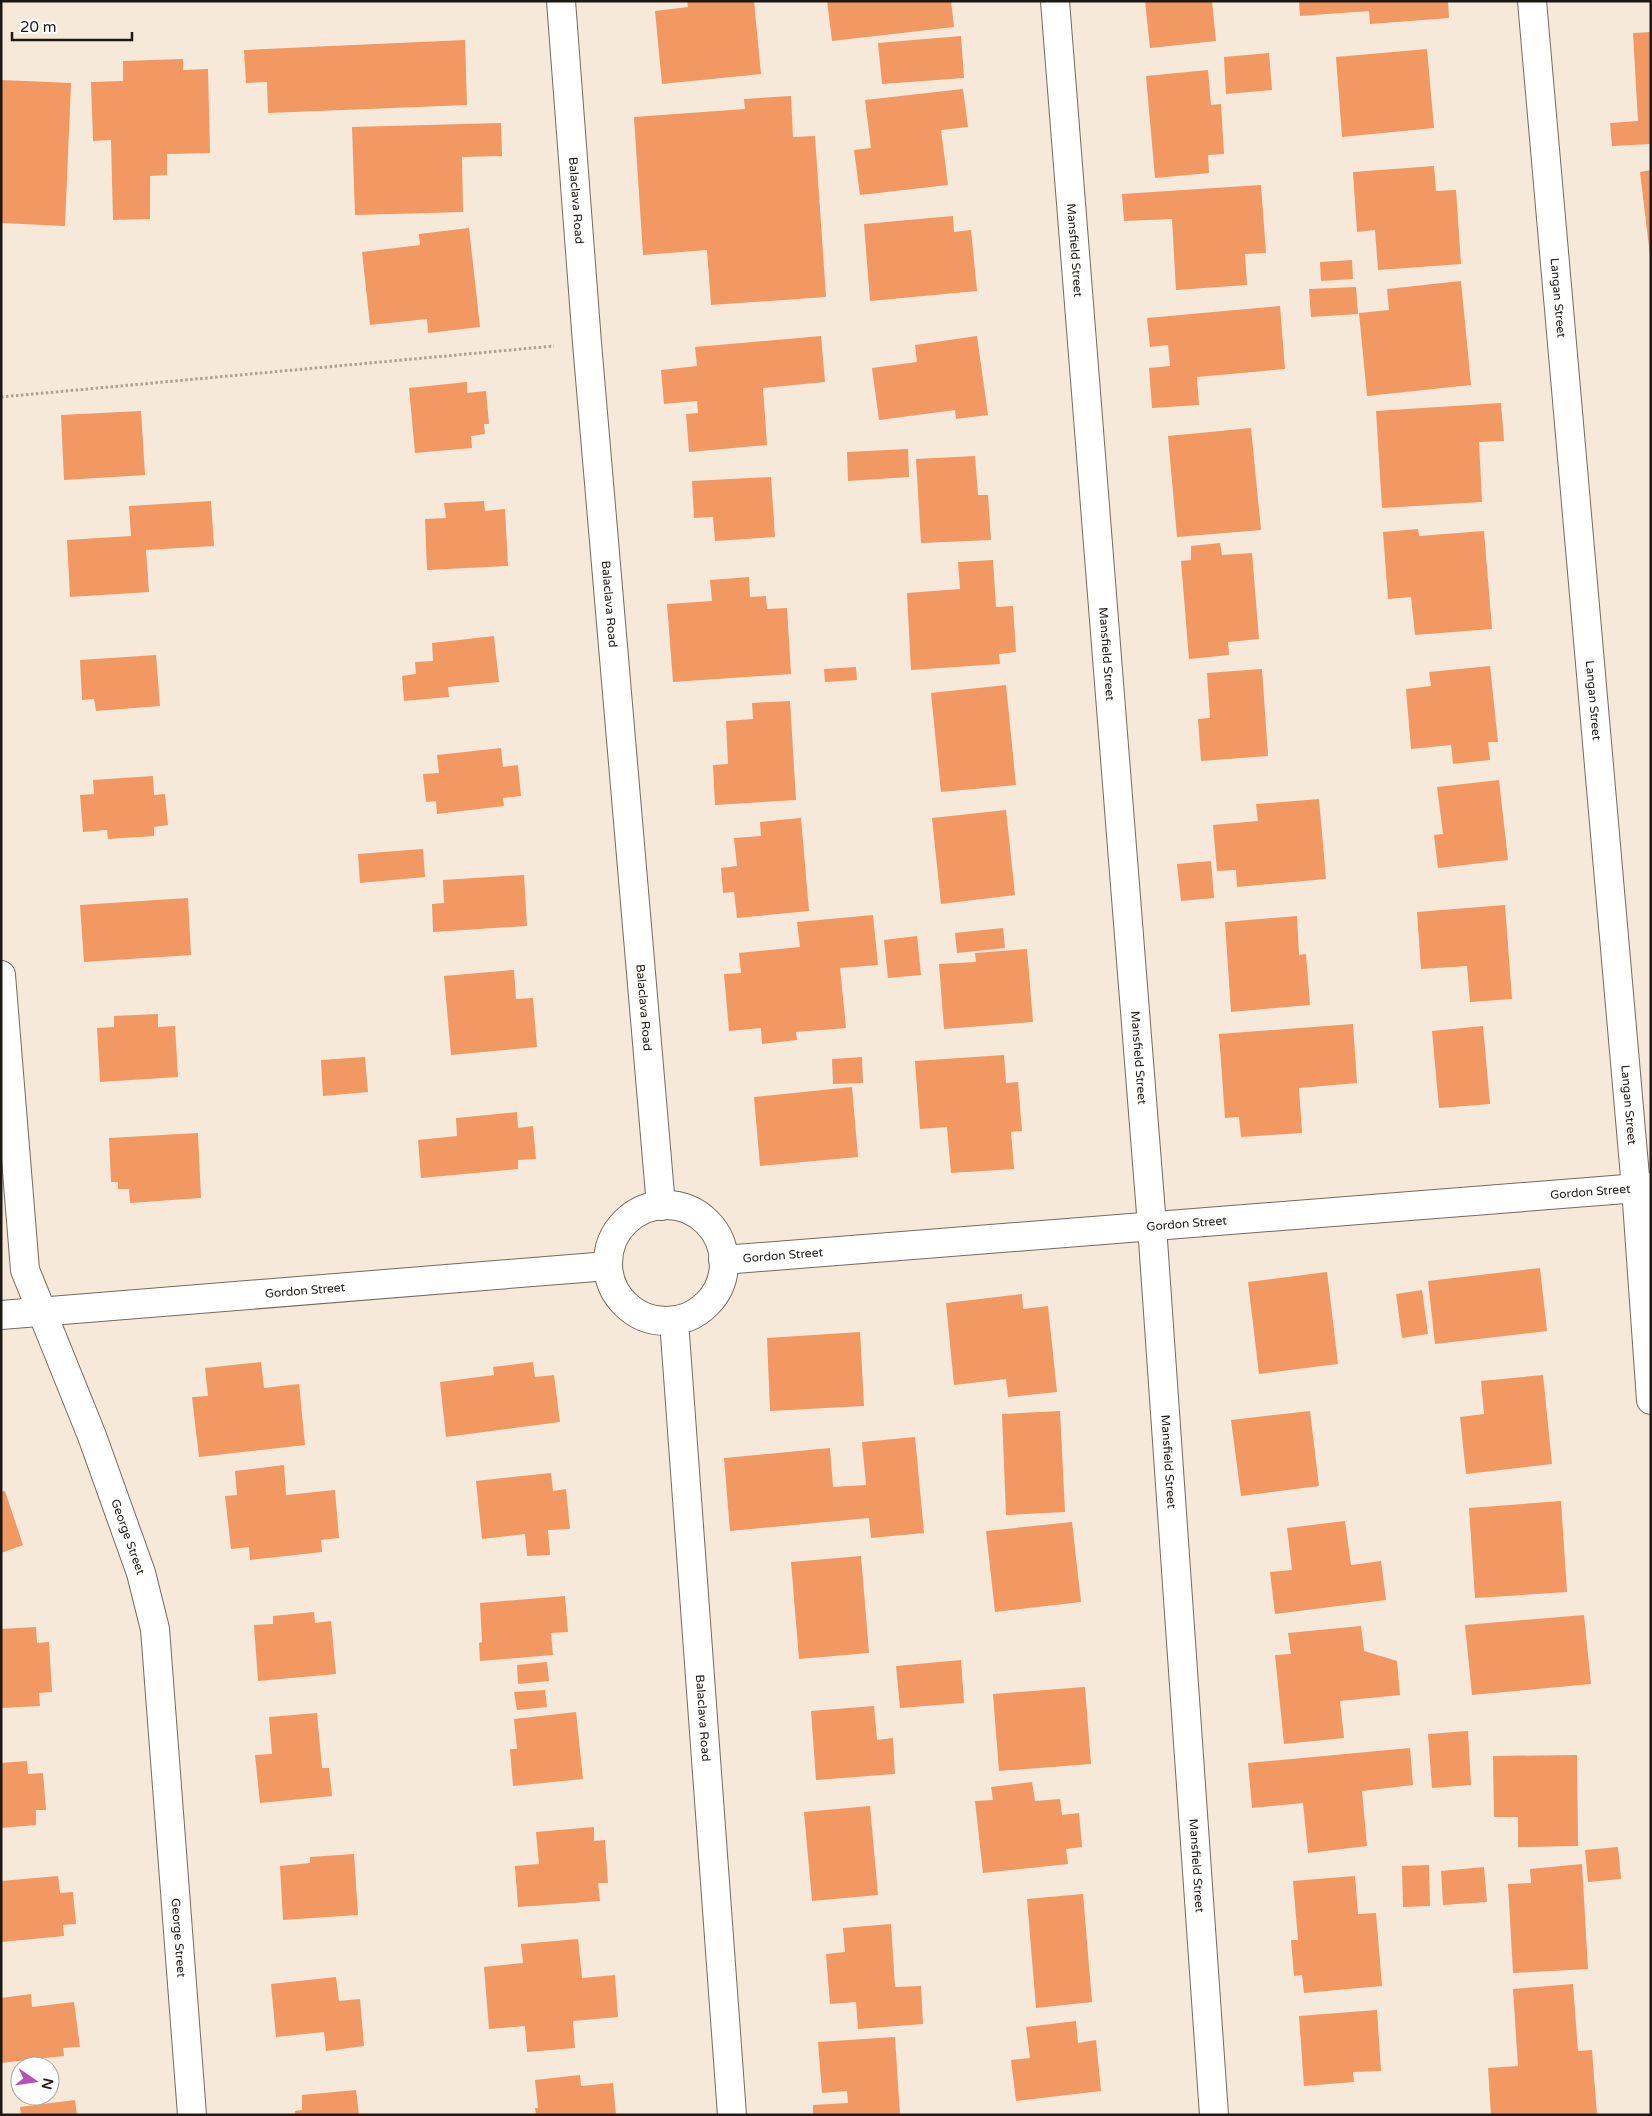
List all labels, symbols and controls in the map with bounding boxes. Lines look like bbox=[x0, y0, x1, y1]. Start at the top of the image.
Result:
scale bar bbox=[12, 10, 132, 42]
text: 20 m bbox=[20, 18, 57, 36]
street label: Balaclava Road bbox=[566, 156, 586, 244]
street label: Mansfield Street bbox=[1064, 203, 1085, 298]
street label: Langan Street bbox=[1548, 257, 1569, 339]
street label: Balaclava Road bbox=[599, 560, 620, 648]
street label: Mansfield Street bbox=[1096, 607, 1117, 702]
street label: Langan Street bbox=[1583, 660, 1604, 741]
street label: Balaclava Road bbox=[633, 964, 655, 1052]
street label: Mansfield Street bbox=[1128, 1010, 1149, 1105]
street label: Langan Street bbox=[1618, 1064, 1639, 1146]
street label: Gordon Street bbox=[1550, 1182, 1631, 1202]
street label: Gordon Street bbox=[1146, 1213, 1228, 1234]
street label: Gordon Street bbox=[742, 1245, 824, 1265]
street label: Gordon Street bbox=[264, 1280, 346, 1301]
street label: Mansfield Street bbox=[1158, 1414, 1179, 1509]
street label: George Street bbox=[108, 1497, 148, 1577]
street label: Balaclava Road bbox=[693, 1674, 713, 1762]
street label: Mansfield Street bbox=[1186, 1818, 1207, 1913]
street label: George Street bbox=[169, 1898, 189, 1978]
north arrow bbox=[10, 2056, 60, 2106]
text: N bbox=[38, 2076, 57, 2091]

